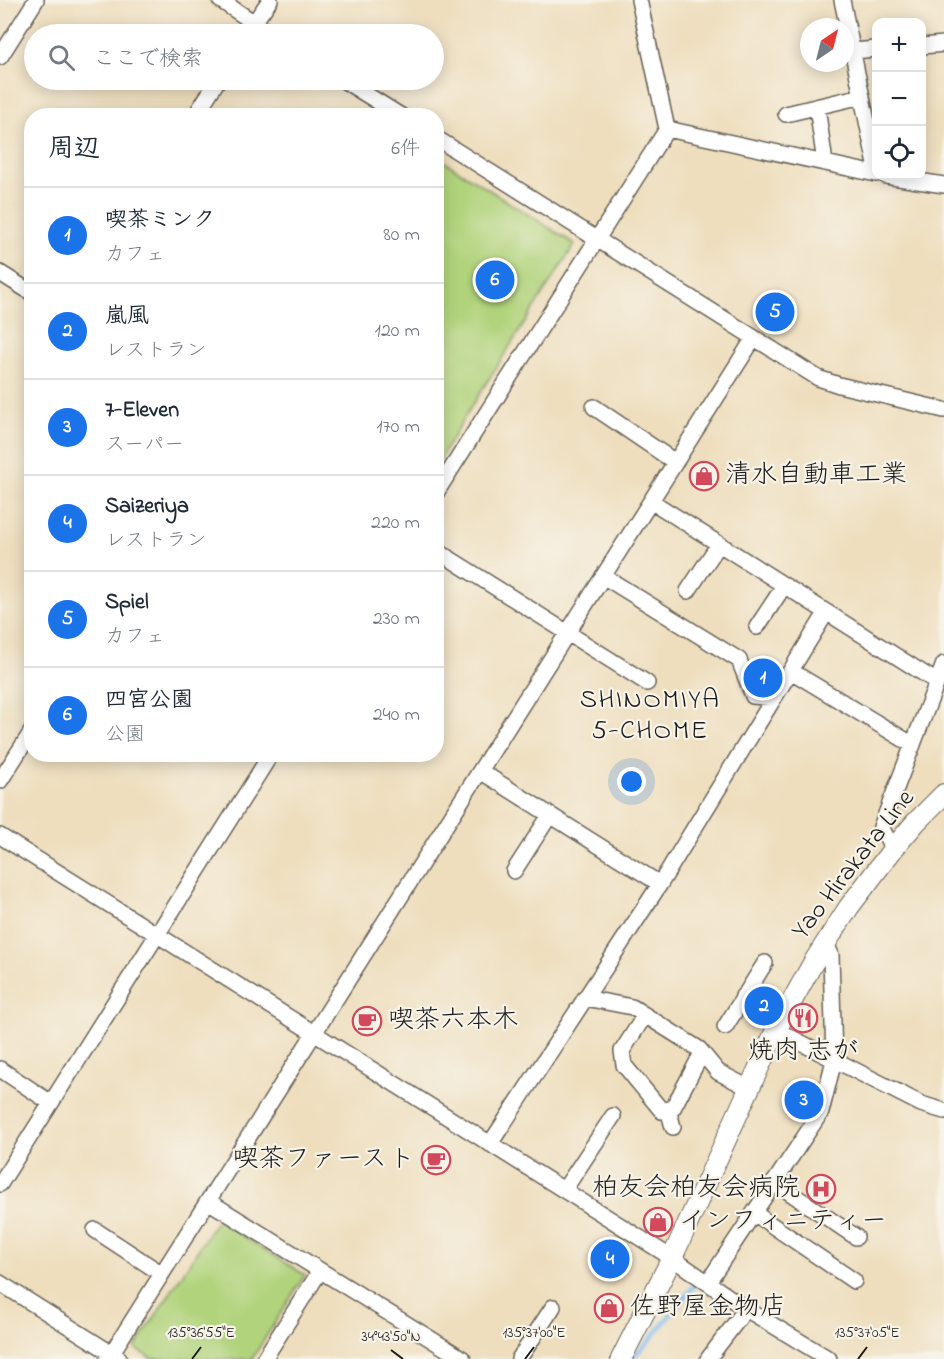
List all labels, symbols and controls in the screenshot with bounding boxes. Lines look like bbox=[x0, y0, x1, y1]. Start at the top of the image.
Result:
north arrow bbox=[800, 18, 854, 72]
map controls bbox=[872, 18, 926, 180]
button: + bbox=[872, 18, 926, 72]
search box bbox=[24, 24, 444, 90]
icon: search bbox=[45, 41, 78, 74]
text: ここで検索 bbox=[93, 44, 203, 76]
button: − bbox=[872, 72, 926, 126]
button: locate bbox=[872, 126, 926, 180]
text: 周辺 bbox=[48, 131, 100, 169]
text: 6件 bbox=[391, 135, 420, 164]
text: 喫茶ミンク bbox=[105, 205, 215, 237]
text: 1 bbox=[64, 221, 71, 250]
text: 80 m bbox=[383, 221, 420, 250]
text: カフェ bbox=[105, 241, 165, 270]
pin: 6 bbox=[476, 258, 514, 302]
pin: 5 bbox=[756, 290, 794, 334]
text: 嵐風 bbox=[105, 301, 149, 333]
text: 2 bbox=[63, 317, 72, 346]
text: 120 m bbox=[375, 317, 420, 346]
text: レストラン bbox=[105, 337, 207, 366]
text: 7-Eleven bbox=[105, 395, 179, 427]
text: 3 bbox=[63, 413, 72, 442]
text: 170 m bbox=[376, 413, 420, 442]
text: スーパー bbox=[105, 431, 184, 460]
place label: 清水自動車工業 bbox=[725, 457, 907, 495]
shop icon: 清水自動車工業 bbox=[688, 460, 720, 492]
text: Saizeriya bbox=[105, 491, 189, 523]
text: 4 bbox=[63, 509, 72, 538]
text: 220 m bbox=[371, 509, 420, 538]
text: レストラン bbox=[105, 527, 207, 556]
text: Spiel bbox=[105, 587, 149, 619]
text: 5 bbox=[62, 605, 73, 634]
text: 230 m bbox=[373, 605, 420, 634]
text: カフェ bbox=[105, 623, 165, 652]
pin: 1 bbox=[744, 656, 783, 700]
district label: SHINOMIYA 5-CHOME bbox=[580, 681, 720, 751]
text: 四宮公園 bbox=[105, 685, 193, 717]
text: 6 bbox=[63, 701, 72, 730]
text: 240 m bbox=[373, 701, 420, 730]
text: 公園 bbox=[105, 721, 145, 750]
your location bbox=[617, 767, 646, 796]
street label: Yao Hirakata Line bbox=[783, 782, 925, 948]
pin: 2 bbox=[744, 984, 783, 1028]
place label: 喫茶六本木 bbox=[388, 1002, 518, 1040]
restaurant icon: 焼肉 志が bbox=[787, 1002, 819, 1034]
cafe icon: 喫茶六本木 bbox=[351, 1005, 383, 1037]
place label: 焼肉 志が bbox=[748, 1033, 858, 1071]
pin: 3 bbox=[784, 1078, 824, 1122]
place label: 喫茶ファースト bbox=[232, 1141, 415, 1179]
cafe icon: 喫茶ファースト bbox=[420, 1144, 452, 1176]
place label: 柏友会柏友会病院 bbox=[592, 1170, 800, 1208]
hospital icon: 柏友会柏友会病院 bbox=[805, 1173, 837, 1205]
place label: インフィニティー bbox=[679, 1203, 887, 1241]
shop icon: インフィニティー bbox=[642, 1206, 674, 1238]
pin: 4 bbox=[590, 1236, 630, 1282]
place label: 佐野屋金物店 bbox=[630, 1289, 786, 1327]
shop icon: 佐野屋金物店 bbox=[593, 1292, 625, 1324]
text: 135°36'55"E bbox=[167, 1322, 235, 1344]
text: 135°37'00"E bbox=[502, 1322, 566, 1344]
text: 135°37'05"E bbox=[834, 1322, 900, 1344]
text: 34°43'50"N bbox=[361, 1326, 421, 1348]

